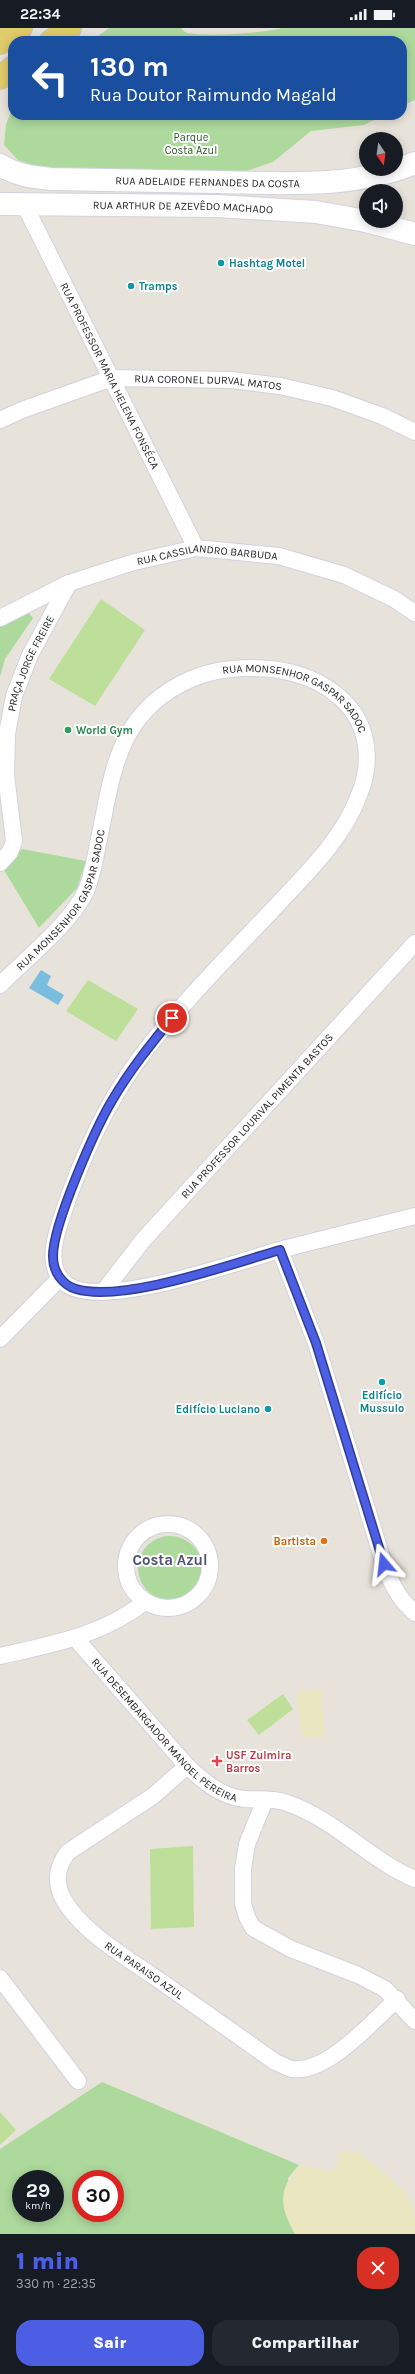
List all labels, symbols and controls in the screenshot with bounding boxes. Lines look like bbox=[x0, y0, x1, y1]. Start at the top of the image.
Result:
text: 22:34 bbox=[20, 5, 60, 23]
text: 130 m bbox=[90, 50, 169, 83]
icon: left bbox=[24, 52, 76, 104]
text: Rua Doutor Raimundo Magald bbox=[90, 84, 337, 106]
park label: Parque Costa Azul bbox=[165, 131, 217, 157]
north arrow bbox=[359, 132, 403, 176]
map controls bbox=[359, 132, 403, 228]
street label: RUA ADELAIDE FERNANDES DA COSTA bbox=[115, 174, 300, 190]
button: sound bbox=[359, 184, 403, 228]
street label: RUA ARTHUR DE AZEVÊDO MACHADO bbox=[93, 199, 273, 216]
place label: Hashtag Motel bbox=[229, 257, 305, 270]
marker: Hashtag Motel bbox=[216, 258, 226, 268]
place label: Tramps bbox=[139, 280, 178, 293]
street label: RUA PROFESSOR MARIA HELENA FONSÉCA bbox=[57, 281, 162, 472]
marker: Tramps bbox=[126, 281, 136, 291]
street label: RUA CORONEL DURVAL MATOS bbox=[134, 372, 283, 393]
street label: RUA CASSILANDRO BARBUDA bbox=[136, 542, 279, 568]
street label: PRAÇA JORGE FREIRE bbox=[5, 613, 57, 713]
street label: RUA MONSENHOR GASPAR SADOC bbox=[221, 662, 369, 735]
place label: World Gym bbox=[76, 724, 133, 737]
marker: World Gym bbox=[63, 725, 73, 735]
street label: RUA MONSENHOR GASPAR SADOC bbox=[14, 828, 108, 973]
pin bbox=[155, 1001, 189, 1035]
icon: arrive bbox=[161, 1007, 183, 1029]
street label: RUA PROFESSOR LOURIVAL PIMENTA BASTOS bbox=[178, 1031, 336, 1201]
marker: Edifício Mussulo bbox=[377, 1377, 387, 1387]
place label: Edifício Mussulo bbox=[360, 1389, 404, 1415]
place label: Edifício Luciano bbox=[176, 1403, 260, 1416]
marker: Edifício Luciano bbox=[263, 1404, 273, 1414]
place label: Bartista bbox=[274, 1535, 316, 1548]
marker: Bartista bbox=[319, 1536, 329, 1546]
position arrow bbox=[363, 1543, 405, 1585]
district label: Costa Azul bbox=[132, 1551, 208, 1569]
street label: RUA DESEMBARGADOR MANOEL PEREIRA bbox=[89, 1656, 239, 1805]
place label: USF Zulmira Barros bbox=[226, 1749, 291, 1775]
marker: USF Zulmira Barros bbox=[211, 1755, 223, 1767]
street label: RUA PARAISO AZUL bbox=[102, 1939, 186, 2003]
speed limit sign: 30 bbox=[72, 2170, 124, 2222]
text: 29 bbox=[26, 2179, 50, 2202]
text: km/h bbox=[25, 2200, 51, 2212]
text: 1 min bbox=[16, 2247, 79, 2275]
button: close bbox=[357, 2247, 399, 2289]
text: 330 m · 22:35 bbox=[16, 2276, 96, 2291]
button: Sair bbox=[16, 2320, 204, 2366]
button: Compartilhar bbox=[212, 2320, 399, 2366]

